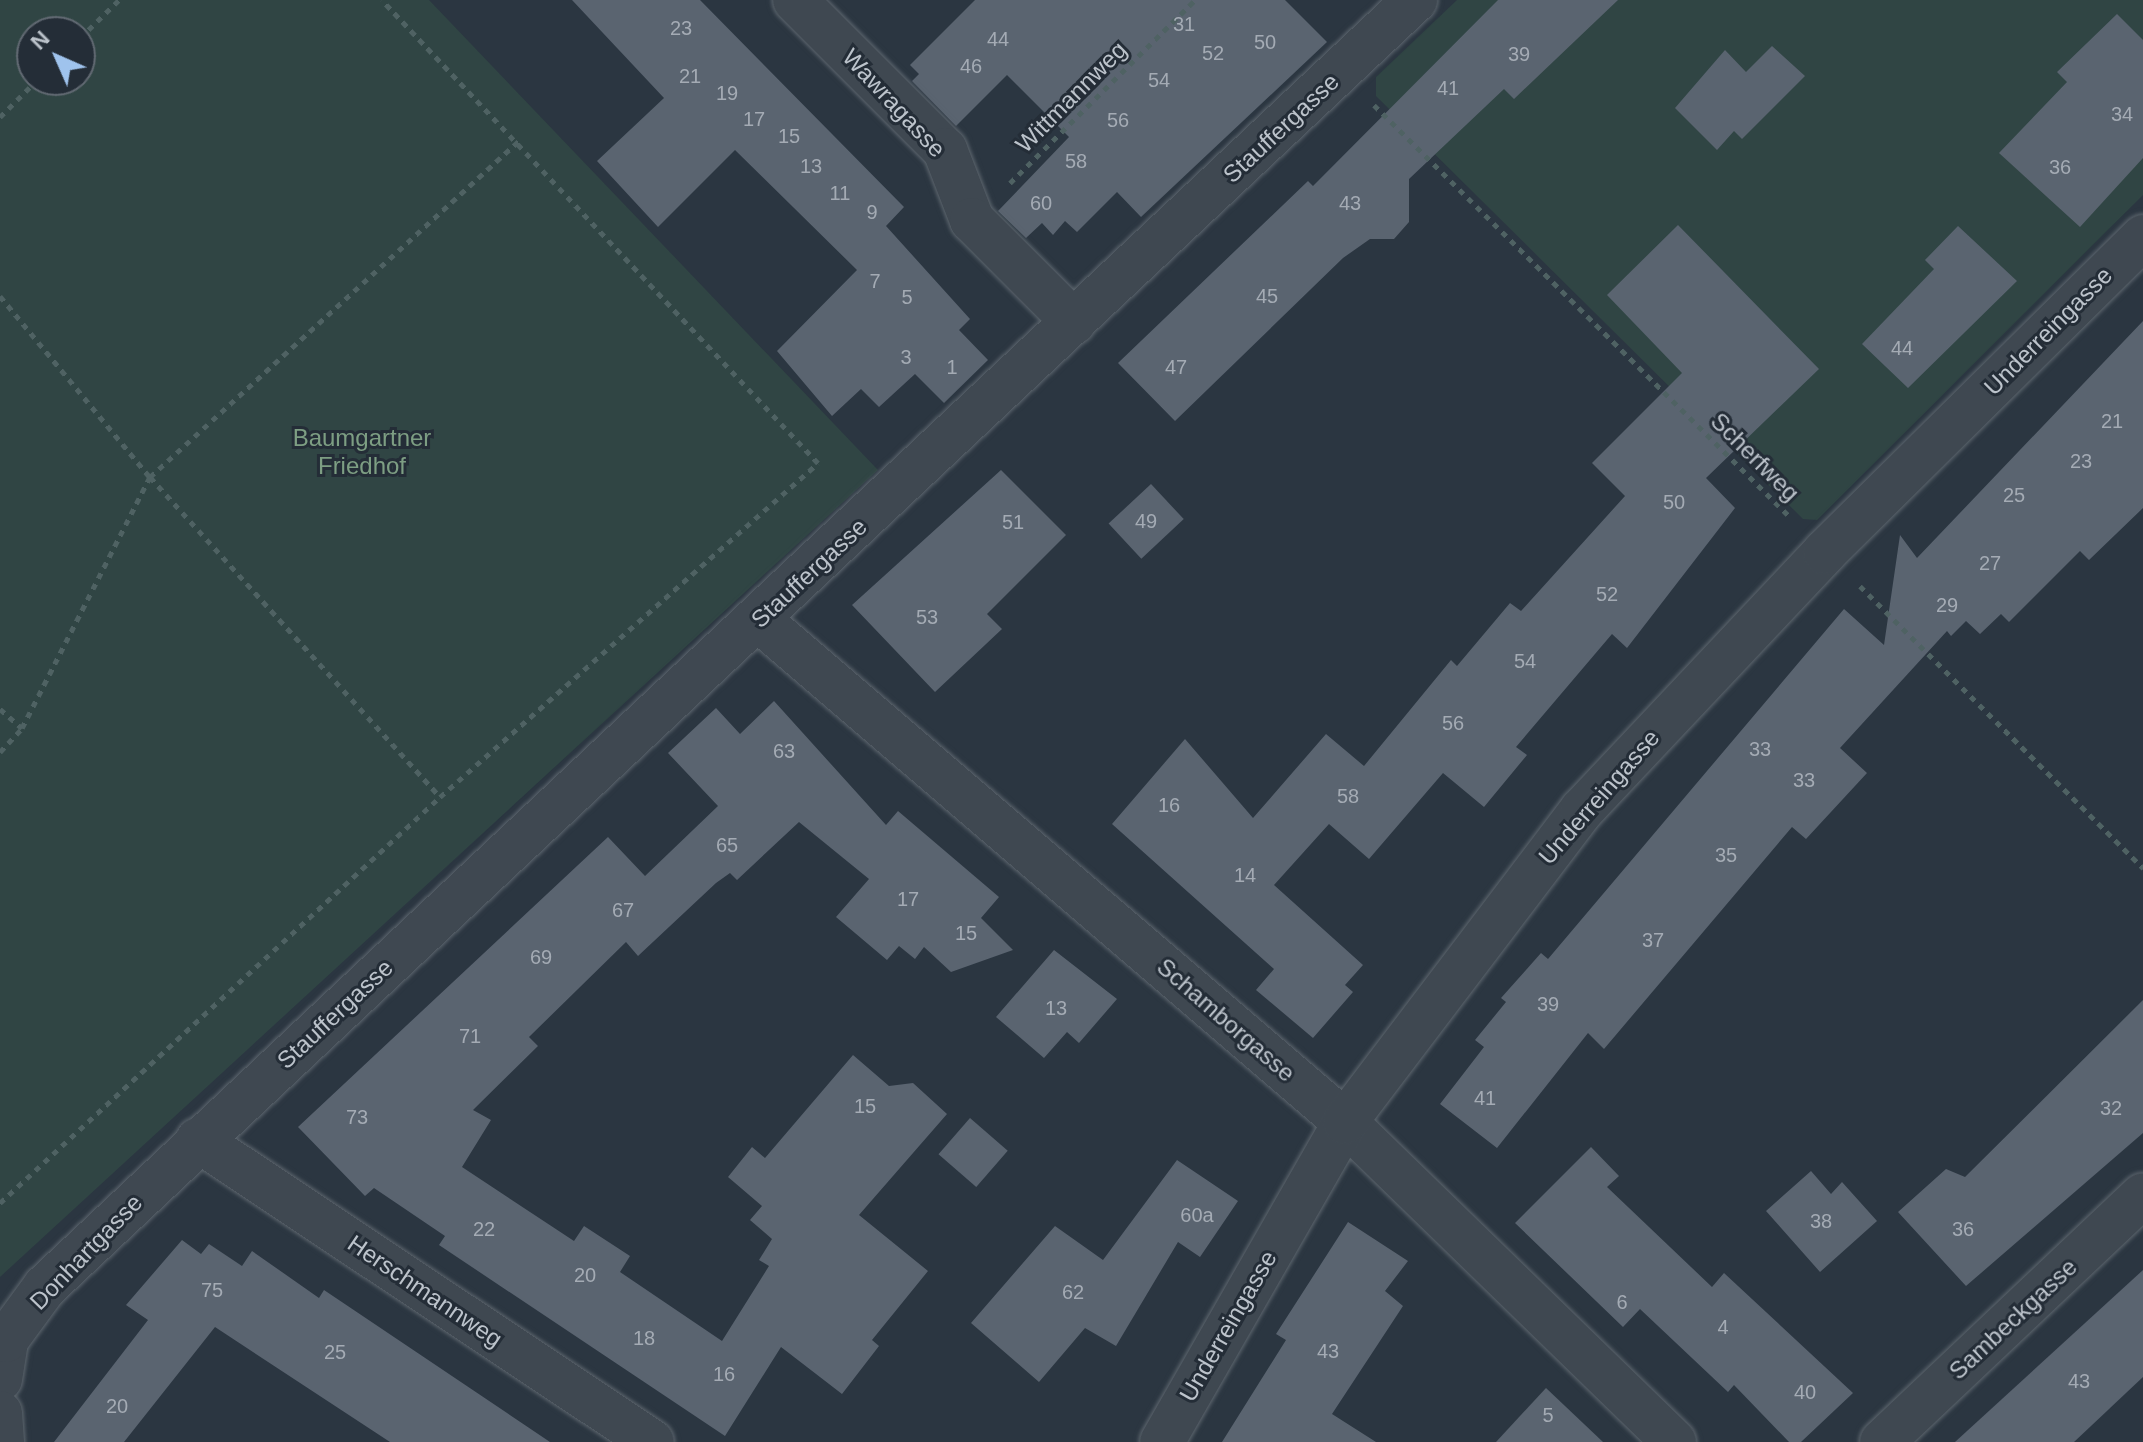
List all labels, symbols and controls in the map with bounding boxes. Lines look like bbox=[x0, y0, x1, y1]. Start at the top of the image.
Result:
house number: 31 bbox=[1173, 12, 1195, 36]
north arrow bbox=[16, 16, 96, 96]
house number: 23 bbox=[670, 16, 692, 40]
text: N bbox=[26, 26, 55, 55]
house number: 44 bbox=[987, 27, 1009, 51]
house number: 50 bbox=[1254, 30, 1276, 54]
street label: Wittmannweg bbox=[1009, 35, 1133, 159]
house number: 52 bbox=[1202, 41, 1224, 65]
house number: 39 bbox=[1508, 42, 1530, 66]
street label: Wawragasse bbox=[836, 43, 952, 163]
house number: 46 bbox=[960, 54, 982, 78]
house number: 21 bbox=[679, 64, 701, 88]
street label: Stauffergasse bbox=[1217, 67, 1345, 189]
house number: 54 bbox=[1148, 68, 1170, 92]
house number: 41 bbox=[1437, 76, 1459, 100]
house number: 19 bbox=[716, 81, 738, 105]
house number: 34 bbox=[2111, 102, 2133, 126]
house number: 17 bbox=[743, 107, 765, 131]
house number: 56 bbox=[1107, 108, 1129, 132]
house number: 15 bbox=[778, 124, 800, 148]
house number: 58 bbox=[1065, 149, 1087, 173]
house number: 13 bbox=[800, 154, 822, 178]
house number: 36 bbox=[2049, 155, 2071, 179]
house number: 11 bbox=[830, 181, 850, 205]
house number: 60 bbox=[1030, 191, 1052, 215]
house number: 43 bbox=[1339, 191, 1361, 215]
house number: 9 bbox=[866, 200, 878, 224]
street label: Underreingasse bbox=[1978, 261, 2118, 401]
house number: 7 bbox=[869, 269, 881, 293]
house number: 45 bbox=[1256, 284, 1278, 308]
house number: 5 bbox=[901, 285, 913, 309]
house number: 44 bbox=[1891, 336, 1913, 360]
house number: 3 bbox=[900, 345, 912, 369]
house number: 1 bbox=[946, 355, 958, 379]
house number: 47 bbox=[1165, 355, 1187, 379]
street label: Scherfweg bbox=[1705, 407, 1805, 507]
house number: 21 bbox=[2101, 409, 2123, 433]
park label: Baumgartner Friedhof bbox=[293, 424, 431, 480]
house number: 23 bbox=[2070, 449, 2092, 473]
house number: 25 bbox=[2003, 483, 2025, 507]
house number: 50 bbox=[1663, 490, 1685, 514]
house number: 49 bbox=[1135, 509, 1157, 533]
house number: 51 bbox=[1002, 510, 1024, 534]
street label: Stauffergasse bbox=[745, 512, 873, 634]
house number: 27 bbox=[1979, 551, 2001, 575]
house number: 52 bbox=[1596, 582, 1618, 606]
house number: 29 bbox=[1936, 593, 1958, 617]
house number: 53 bbox=[916, 605, 938, 629]
house number: 54 bbox=[1514, 649, 1536, 673]
house number: 56 bbox=[1442, 711, 1464, 735]
street label: Underreingasse bbox=[1533, 724, 1665, 870]
house number: 33 bbox=[1749, 737, 1771, 761]
house number: 63 bbox=[773, 739, 795, 763]
house number: 33 bbox=[1793, 768, 1815, 792]
house number: 58 bbox=[1337, 784, 1359, 808]
house number: 16 bbox=[1158, 793, 1180, 817]
house number: 65 bbox=[716, 833, 738, 857]
house number: 35 bbox=[1715, 843, 1737, 867]
house number: 14 bbox=[1234, 863, 1256, 887]
house number: 17 bbox=[897, 887, 919, 911]
house number: 67 bbox=[612, 898, 634, 922]
house number: 15 bbox=[955, 921, 977, 945]
house number: 37 bbox=[1642, 928, 1664, 952]
house number: 69 bbox=[530, 945, 552, 969]
street label: Schamborgasse bbox=[1151, 952, 1301, 1088]
street label: Stauffergasse bbox=[271, 953, 399, 1075]
house number: 39 bbox=[1537, 992, 1559, 1016]
house number: 13 bbox=[1045, 996, 1067, 1020]
house number: 71 bbox=[459, 1024, 481, 1048]
house number: 41 bbox=[1474, 1086, 1496, 1110]
house number: 15 bbox=[854, 1094, 876, 1118]
house number: 32 bbox=[2100, 1096, 2122, 1120]
house number: 73 bbox=[346, 1105, 368, 1129]
street label: Donhartgasse bbox=[24, 1188, 148, 1316]
house number: 60a bbox=[1180, 1203, 1214, 1227]
house number: 38 bbox=[1810, 1209, 1832, 1233]
house number: 22 bbox=[473, 1217, 495, 1241]
house number: 36 bbox=[1952, 1217, 1974, 1241]
street label: Herschmannweg bbox=[342, 1229, 508, 1353]
street label: Underreingasse bbox=[1173, 1245, 1283, 1407]
street label: Sambeckgasse bbox=[1943, 1253, 2083, 1385]
house number: 20 bbox=[574, 1263, 596, 1287]
house number: 75 bbox=[201, 1278, 223, 1302]
house number: 62 bbox=[1062, 1280, 1084, 1304]
house number: 6 bbox=[1616, 1290, 1628, 1314]
house number: 4 bbox=[1717, 1315, 1729, 1339]
house number: 18 bbox=[633, 1326, 655, 1350]
house number: 43 bbox=[1317, 1339, 1339, 1363]
house number: 25 bbox=[324, 1340, 346, 1364]
house number: 16 bbox=[713, 1362, 735, 1386]
house number: 43 bbox=[2068, 1369, 2090, 1393]
house number: 40 bbox=[1794, 1380, 1816, 1404]
house number: 20 bbox=[106, 1394, 128, 1418]
house number: 5 bbox=[1542, 1403, 1554, 1427]

